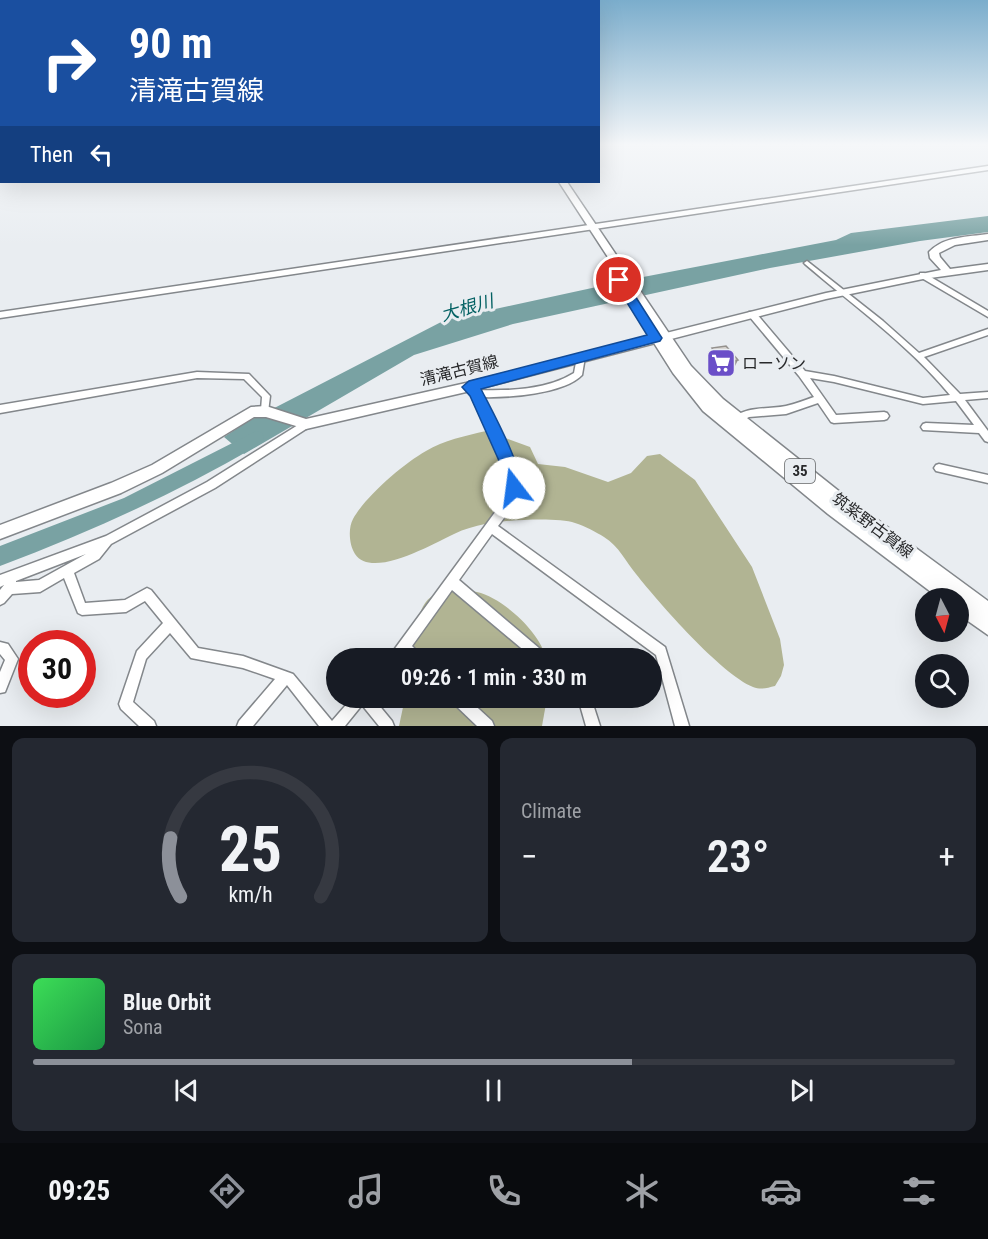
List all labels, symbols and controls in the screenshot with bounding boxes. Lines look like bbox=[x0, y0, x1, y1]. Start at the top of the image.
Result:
text: 90 m bbox=[129, 19, 212, 68]
icon: right bbox=[30, 24, 108, 102]
text: 清滝古賀線 bbox=[129, 75, 264, 107]
icon: left bbox=[85, 138, 118, 171]
text: Then bbox=[30, 142, 73, 167]
pin bbox=[593, 254, 644, 305]
icon: arrive bbox=[602, 263, 635, 296]
water label: 大根川 bbox=[438, 289, 498, 325]
supermarket icon: ローソン bbox=[705, 347, 737, 379]
street label: 清滝古賀線 bbox=[418, 352, 500, 389]
place label: ローソン bbox=[742, 354, 806, 373]
position arrow bbox=[482, 456, 546, 520]
road number: 35 bbox=[785, 459, 815, 483]
street label: 筑紫野古賀線 bbox=[829, 489, 917, 562]
north arrow bbox=[915, 588, 969, 642]
map controls bbox=[915, 588, 969, 708]
speed limit sign: 30 bbox=[18, 630, 96, 708]
button: search bbox=[915, 654, 969, 708]
text: 09:26 · 1 min · 330 m bbox=[401, 665, 587, 690]
text: Climate bbox=[521, 799, 581, 823]
text: 25 bbox=[218, 813, 282, 886]
text: 23° bbox=[707, 830, 769, 883]
text: − bbox=[521, 837, 538, 876]
text: + bbox=[939, 837, 955, 876]
text: km/h bbox=[228, 882, 272, 907]
text: Blue Orbit bbox=[123, 990, 211, 1015]
text: Sona bbox=[123, 1015, 163, 1039]
icon: previous bbox=[170, 1074, 203, 1107]
icon: pause bbox=[477, 1074, 510, 1107]
icon: next bbox=[785, 1074, 818, 1107]
icon: directions bbox=[206, 1170, 248, 1212]
icon: music bbox=[345, 1170, 387, 1212]
icon: phone bbox=[483, 1170, 525, 1212]
icon: climate bbox=[621, 1170, 663, 1212]
icon: car bbox=[760, 1170, 802, 1212]
icon: filters bbox=[898, 1170, 940, 1212]
text: 09:25 bbox=[48, 1175, 110, 1207]

